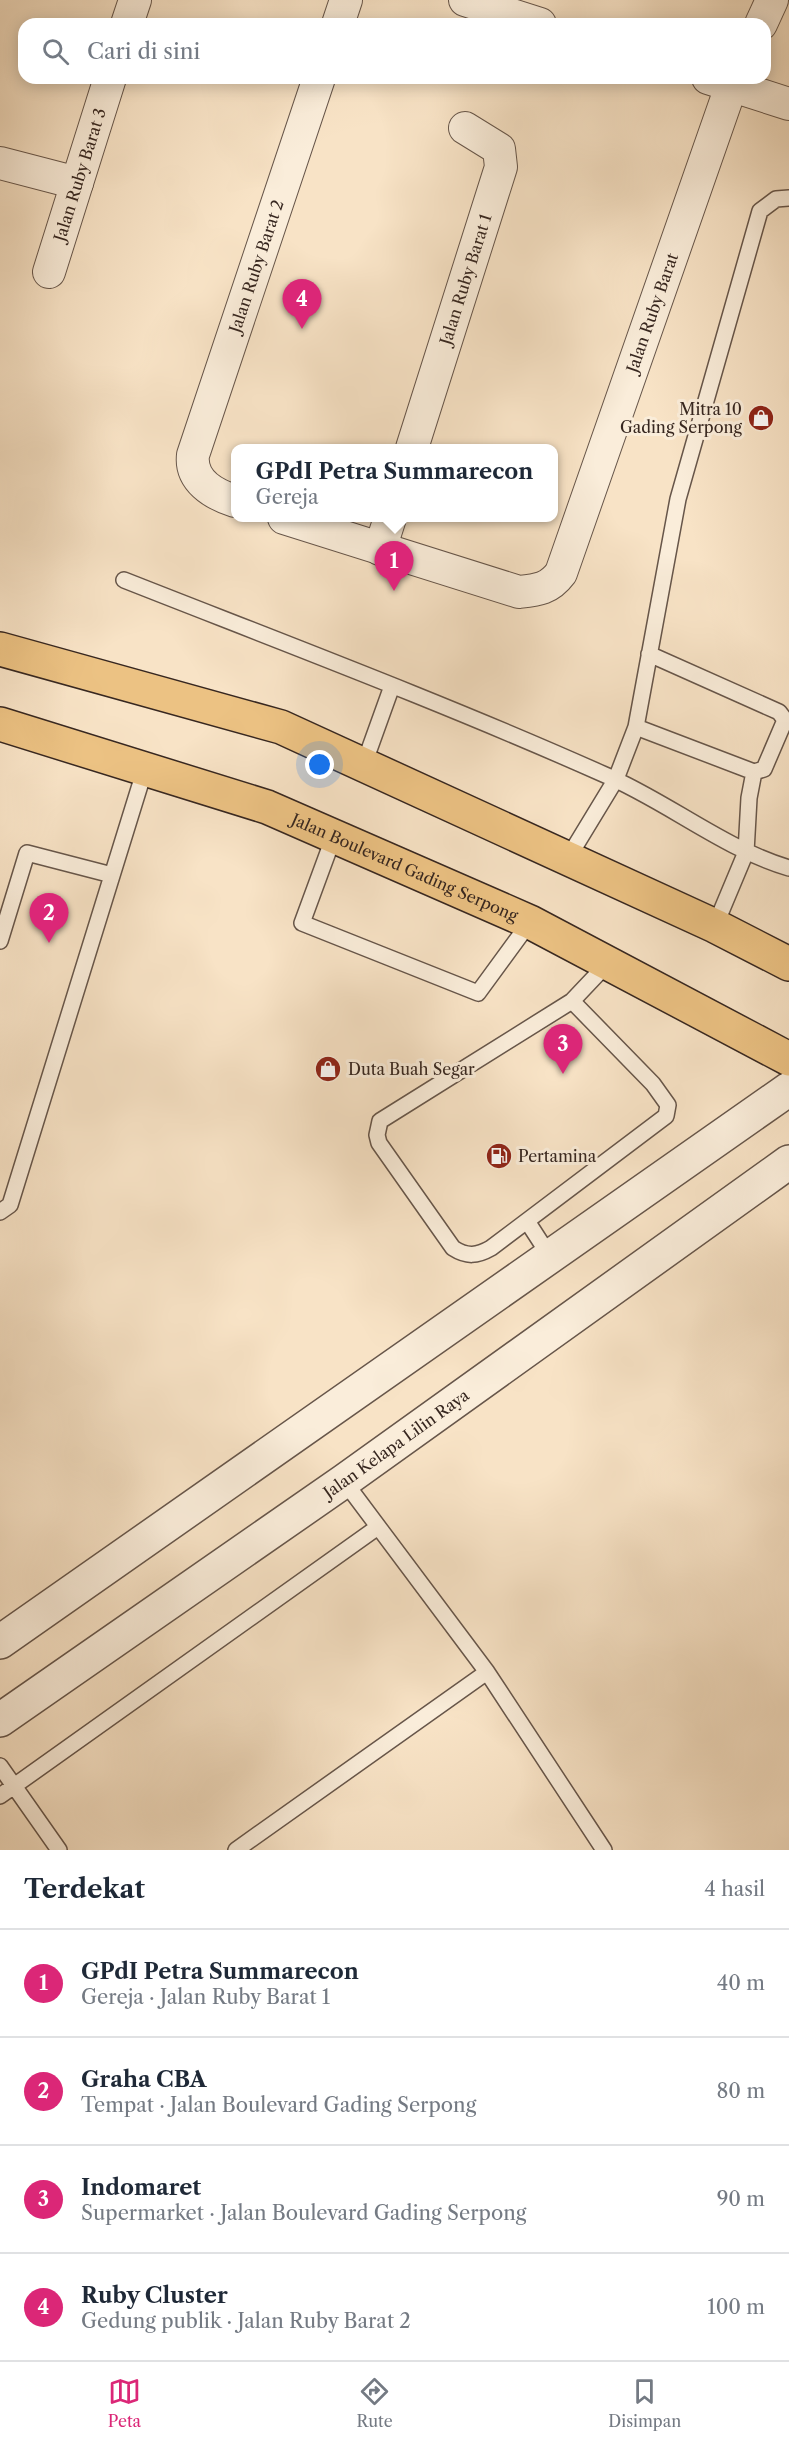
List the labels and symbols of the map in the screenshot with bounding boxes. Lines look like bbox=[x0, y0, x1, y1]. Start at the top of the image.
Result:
street label: Jalan Ruby Barat 3 bbox=[48, 106, 110, 247]
street label: Jalan Ruby Barat 2 bbox=[224, 197, 288, 338]
street label: Jalan Ruby Barat 1 bbox=[434, 211, 496, 350]
street label: Jalan Ruby Barat bbox=[621, 250, 682, 378]
pin: 4 bbox=[282, 280, 322, 329]
place label: Mitra 10 Gading Serpong bbox=[620, 399, 743, 437]
shop icon: Mitra 10 Gading Serpong bbox=[746, 403, 776, 433]
pin: 1 bbox=[374, 542, 414, 591]
your location bbox=[305, 750, 334, 779]
street label: Jalan Boulevard Gading Serpong bbox=[286, 808, 522, 926]
pin: 2 bbox=[29, 894, 68, 943]
pin: 3 bbox=[544, 1024, 582, 1074]
shop icon: Duta Buah Segar bbox=[313, 1054, 343, 1084]
place label: Duta Buah Segar bbox=[348, 1059, 475, 1079]
fuel station icon: Pertamina bbox=[484, 1141, 514, 1171]
place label: Pertamina bbox=[518, 1146, 597, 1166]
street label: Jalan Kelapa Lilin Raya bbox=[317, 1384, 473, 1504]

